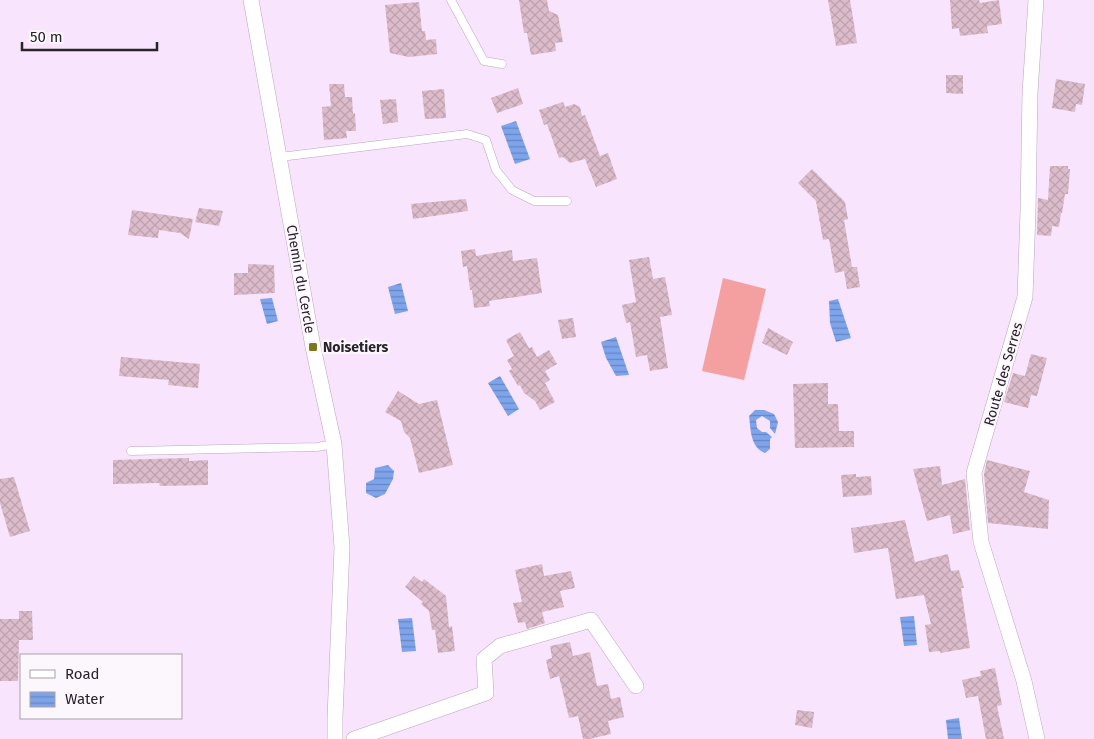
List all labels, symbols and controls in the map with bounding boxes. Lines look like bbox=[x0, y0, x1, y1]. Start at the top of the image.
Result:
scale bar bbox=[22, 20, 158, 52]
text: 50 m bbox=[30, 28, 63, 46]
street label: Chemin du Cercle bbox=[283, 223, 318, 335]
street label: Route des Serres bbox=[981, 320, 1027, 428]
place label: Noisetiers bbox=[323, 339, 388, 356]
marker: Noisetiers bbox=[307, 341, 319, 353]
legend bbox=[20, 654, 182, 719]
text: Road bbox=[65, 665, 100, 683]
text: Water bbox=[65, 690, 104, 708]

